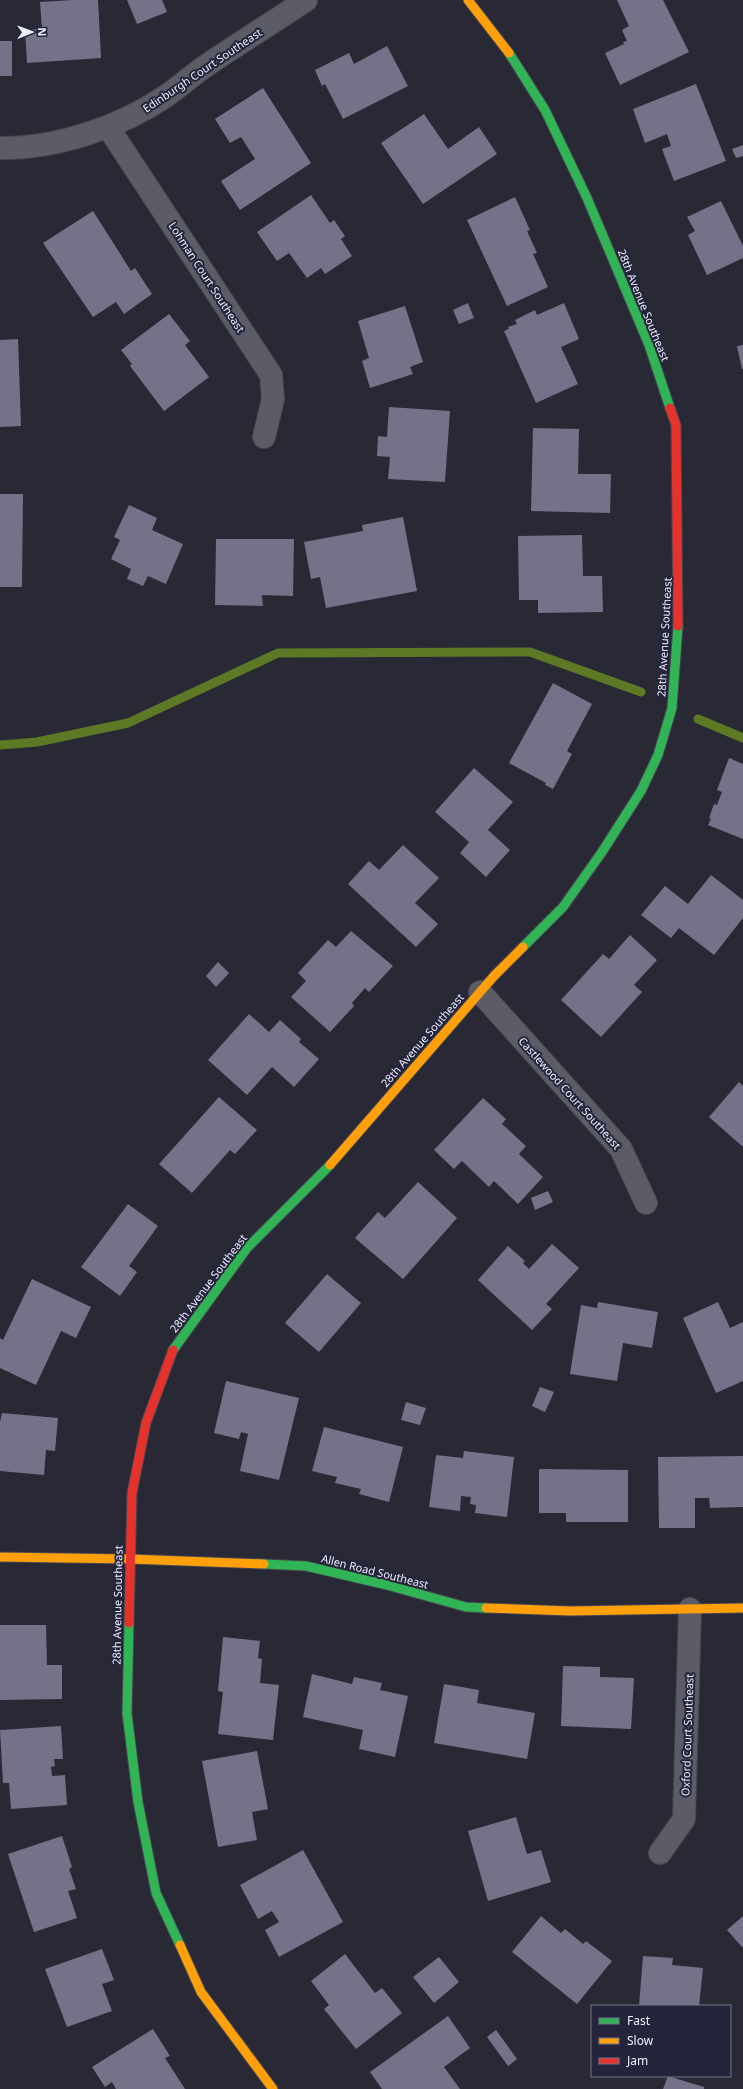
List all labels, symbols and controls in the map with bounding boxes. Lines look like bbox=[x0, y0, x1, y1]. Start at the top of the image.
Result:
north arrow bbox=[12, 12, 52, 52]
street label: Edinburgh Court Southeast bbox=[140, 24, 264, 116]
text: N bbox=[35, 27, 50, 36]
street label: Lohman Court Southeast bbox=[166, 219, 248, 335]
street label: 28th Avenue Southeast bbox=[615, 247, 673, 363]
street label: 28th Avenue Southeast bbox=[653, 577, 675, 697]
street label: 28th Avenue Southeast bbox=[377, 990, 467, 1090]
street label: Castlewood Court Southeast bbox=[515, 1034, 625, 1152]
street label: 28th Avenue Southeast bbox=[166, 1231, 250, 1335]
street label: 28th Avenue Southeast bbox=[108, 1545, 126, 1665]
street label: Allen Road Southeast bbox=[320, 1550, 430, 1592]
street label: Oxford Court Southeast bbox=[677, 1674, 697, 1796]
legend bbox=[591, 2005, 731, 2077]
text: Fast bbox=[627, 2012, 651, 2029]
text: Slow bbox=[627, 2032, 654, 2049]
text: Jam bbox=[626, 2052, 648, 2069]

